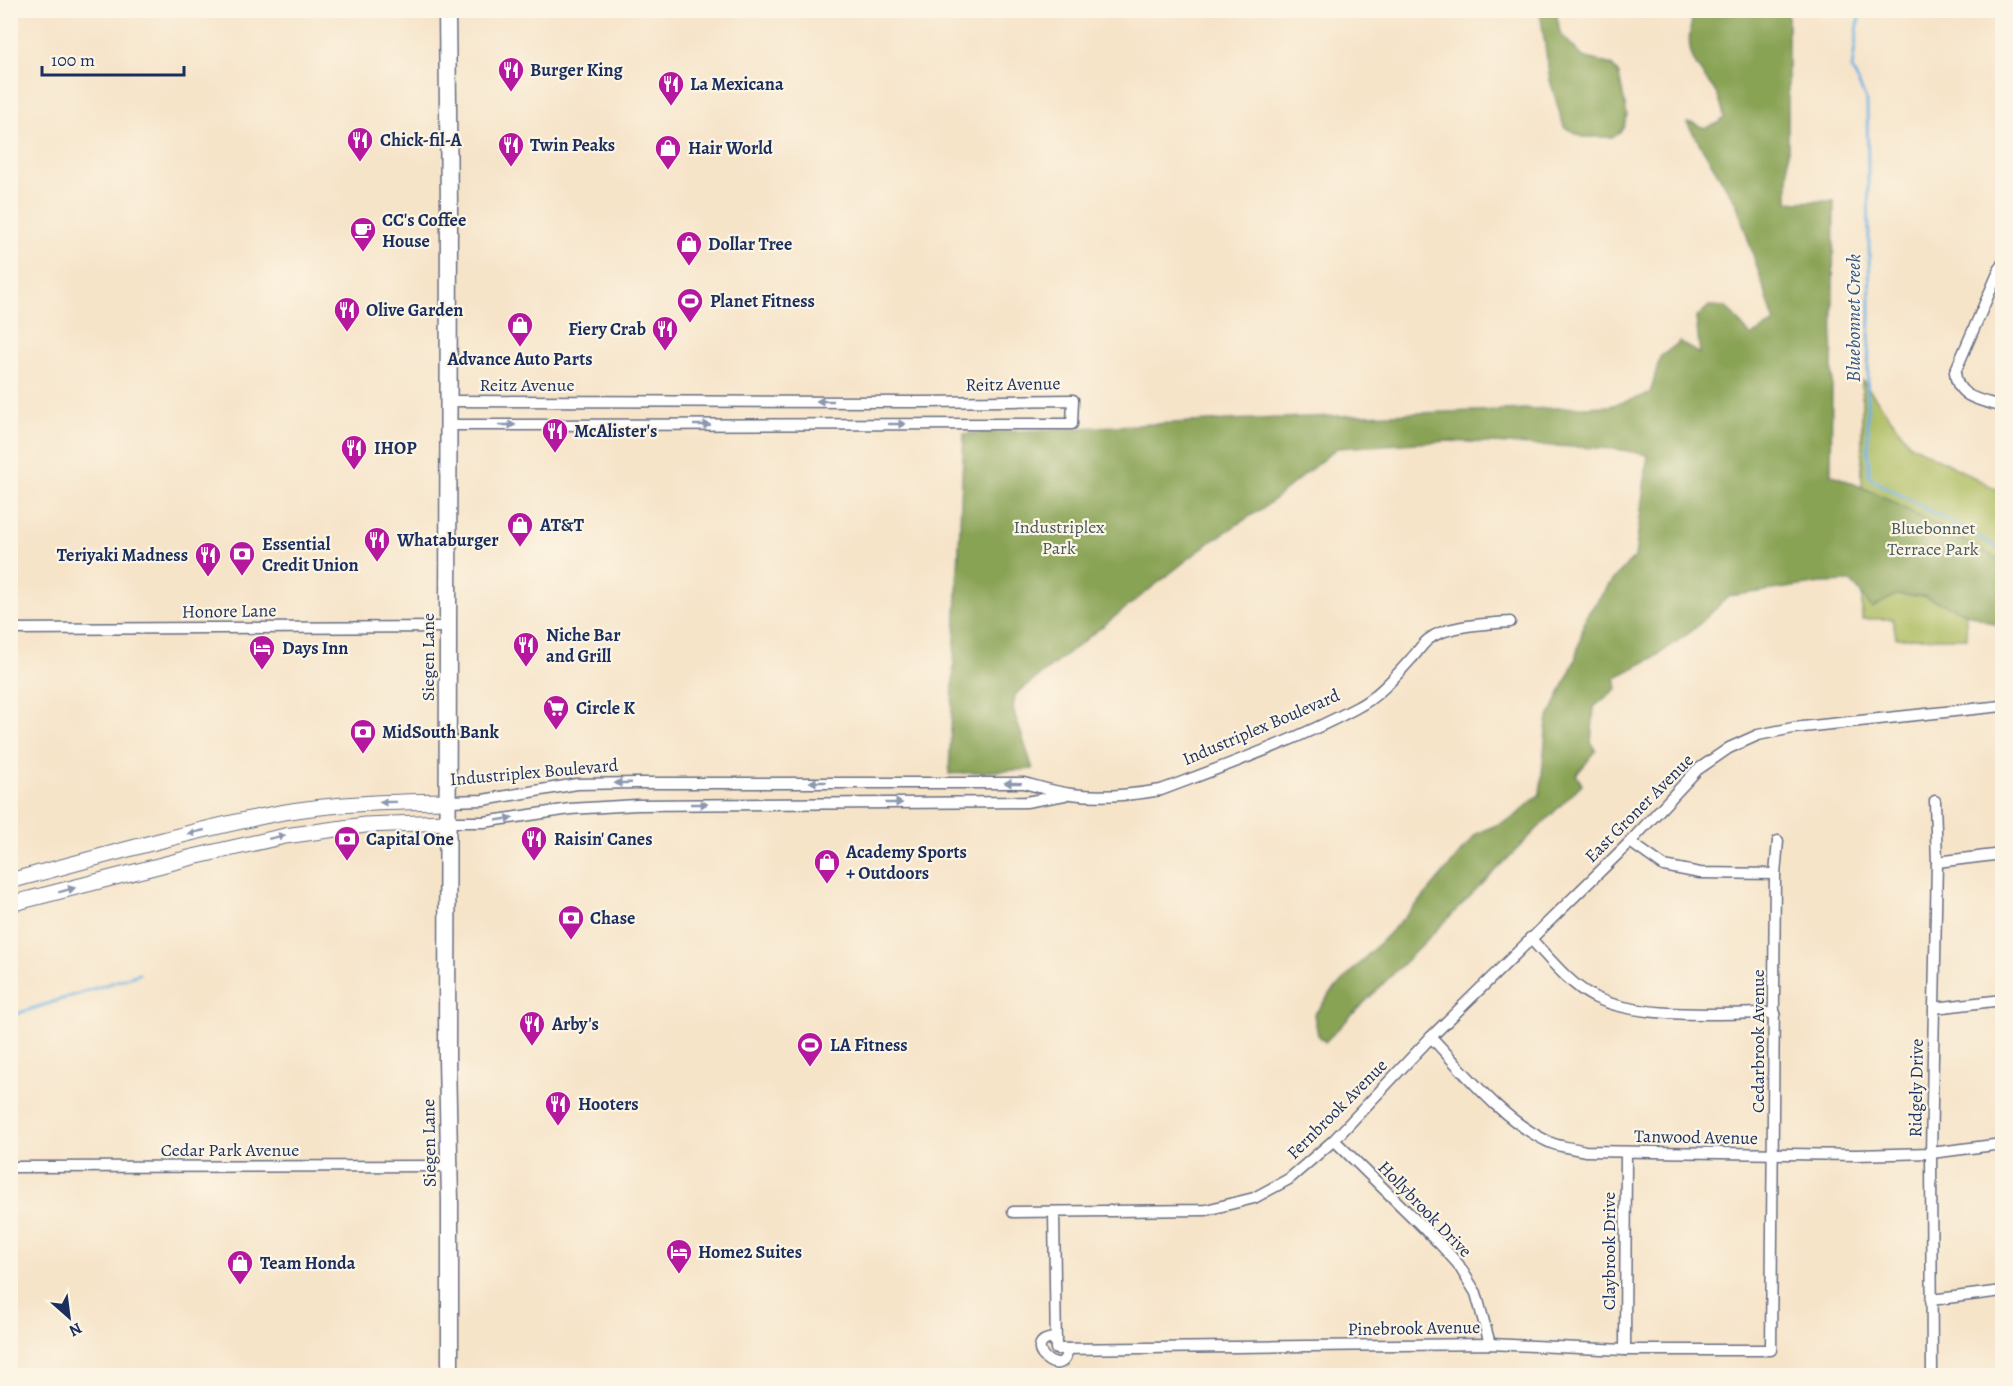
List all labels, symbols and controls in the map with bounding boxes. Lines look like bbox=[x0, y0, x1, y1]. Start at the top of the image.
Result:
scale bar bbox=[42, 39, 184, 77]
text: 100 m bbox=[51, 48, 95, 72]
restaurant icon: Burger King bbox=[496, 55, 526, 93]
place label: Burger King bbox=[530, 58, 624, 82]
restaurant icon: La Mexicana bbox=[656, 69, 686, 107]
place label: La Mexicana bbox=[690, 72, 784, 96]
restaurant icon: Chick-fil-A bbox=[345, 125, 375, 163]
place label: Chick-fil-A bbox=[380, 128, 462, 152]
restaurant icon: Twin Peaks bbox=[496, 130, 526, 168]
place label: Twin Peaks bbox=[530, 133, 615, 157]
shop icon: Hair World bbox=[653, 133, 683, 171]
place label: Hair World bbox=[688, 136, 773, 160]
place label: CC's Coffee House bbox=[382, 208, 466, 253]
cafe icon: CC's Coffee House bbox=[348, 215, 378, 253]
shop icon: Dollar Tree bbox=[674, 229, 704, 267]
place label: Dollar Tree bbox=[708, 232, 792, 256]
water label: Bluebonnet Creek bbox=[1840, 254, 1867, 382]
sports icon: Planet Fitness bbox=[675, 286, 705, 324]
place label: Planet Fitness bbox=[710, 289, 815, 313]
restaurant icon: Olive Garden bbox=[332, 295, 362, 333]
place label: Olive Garden bbox=[366, 298, 463, 322]
shop icon: Advance Auto Parts bbox=[505, 310, 535, 348]
restaurant icon: Fiery Crab bbox=[650, 314, 680, 352]
place label: Fiery Crab bbox=[568, 317, 646, 341]
place label: Advance Auto Parts bbox=[447, 347, 593, 371]
street label: Reitz Avenue bbox=[965, 371, 1061, 397]
street label: Reitz Avenue bbox=[480, 373, 575, 397]
one-way arrow bbox=[816, 396, 835, 406]
restaurant icon: McAlister's bbox=[540, 416, 570, 454]
place label: McAlister's bbox=[574, 419, 657, 443]
one-way arrow bbox=[888, 419, 907, 429]
one-way arrow bbox=[498, 420, 517, 430]
one-way arrow bbox=[693, 420, 712, 430]
restaurant icon: IHOP bbox=[339, 433, 369, 471]
place label: IHOP bbox=[374, 436, 417, 460]
shop icon: AT&T bbox=[505, 510, 535, 548]
place label: AT&T bbox=[539, 513, 585, 537]
park label: Industriplex Park bbox=[1014, 515, 1105, 560]
park label: Bluebonnet Terrace Park bbox=[1887, 516, 1979, 561]
restaurant icon: Whataburger bbox=[362, 525, 392, 563]
place label: Whataburger bbox=[396, 528, 499, 552]
place label: Essential Credit Union bbox=[262, 532, 359, 577]
bank icon: Essential Credit Union bbox=[227, 539, 257, 577]
restaurant icon: Teriyaki Madness bbox=[193, 540, 223, 578]
place label: Teriyaki Madness bbox=[57, 543, 188, 567]
street label: Honore Lane bbox=[181, 598, 277, 624]
street label: Siegen Lane bbox=[416, 613, 440, 701]
place label: Niche Bar and Grill bbox=[546, 623, 621, 668]
restaurant icon: Niche Bar and Grill bbox=[511, 630, 541, 668]
hotel icon: Days Inn bbox=[247, 633, 277, 671]
place label: Days Inn bbox=[282, 636, 348, 660]
street label: Industriplex Boulevard bbox=[1179, 683, 1344, 771]
supermarket icon: Circle K bbox=[541, 693, 571, 731]
place label: Circle K bbox=[576, 696, 635, 720]
bank icon: MidSouth Bank bbox=[348, 717, 378, 755]
place label: MidSouth Bank bbox=[382, 720, 499, 744]
street label: East Groner Avenue bbox=[1579, 748, 1699, 868]
street label: Industriplex Boulevard bbox=[449, 753, 619, 791]
one-way arrow bbox=[808, 777, 827, 787]
one-way arrow bbox=[613, 778, 632, 788]
one-way arrow bbox=[1003, 778, 1022, 788]
one-way arrow bbox=[379, 797, 398, 807]
one-way arrow bbox=[884, 798, 903, 808]
one-way arrow bbox=[689, 800, 708, 809]
one-way arrow bbox=[495, 815, 514, 824]
bank icon: Capital One bbox=[332, 824, 362, 862]
restaurant icon: Raisin' Canes bbox=[519, 824, 549, 862]
place label: Capital One bbox=[366, 827, 454, 851]
place label: Raisin' Canes bbox=[554, 827, 652, 851]
one-way arrow bbox=[187, 828, 206, 838]
one-way arrow bbox=[267, 832, 286, 842]
place label: Academy Sports + Outdoors bbox=[845, 840, 967, 885]
shop icon: Academy Sports + Outdoors bbox=[812, 847, 842, 885]
one-way arrow bbox=[58, 884, 76, 894]
bank icon: Chase bbox=[556, 903, 586, 941]
place label: Chase bbox=[590, 906, 635, 930]
street label: Cedarbrook Avenue bbox=[1746, 969, 1770, 1113]
restaurant icon: Arby's bbox=[517, 1009, 547, 1047]
place label: Arby's bbox=[551, 1012, 599, 1036]
sports icon: LA Fitness bbox=[795, 1030, 825, 1068]
place label: LA Fitness bbox=[830, 1033, 908, 1057]
street label: Ridgely Drive bbox=[1903, 1038, 1929, 1138]
street label: Fernbrook Avenue bbox=[1281, 1053, 1393, 1165]
restaurant icon: Hooters bbox=[543, 1089, 573, 1127]
place label: Hooters bbox=[578, 1092, 639, 1116]
street label: Siegen Lane bbox=[416, 1099, 442, 1187]
street label: Tanwood Avenue bbox=[1634, 1124, 1758, 1150]
street label: Cedar Park Avenue bbox=[161, 1138, 299, 1162]
street label: Hollybrook Drive bbox=[1373, 1155, 1477, 1263]
street label: Claybrook Drive bbox=[1597, 1192, 1621, 1310]
hotel icon: Home2 Suites bbox=[664, 1237, 694, 1275]
place label: Home2 Suites bbox=[698, 1240, 802, 1264]
shop icon: Team Honda bbox=[225, 1248, 255, 1286]
place label: Team Honda bbox=[260, 1251, 356, 1275]
north arrow bbox=[39, 1287, 99, 1347]
street label: Pinebrook Avenue bbox=[1347, 1315, 1481, 1341]
text: N bbox=[65, 1317, 86, 1342]

